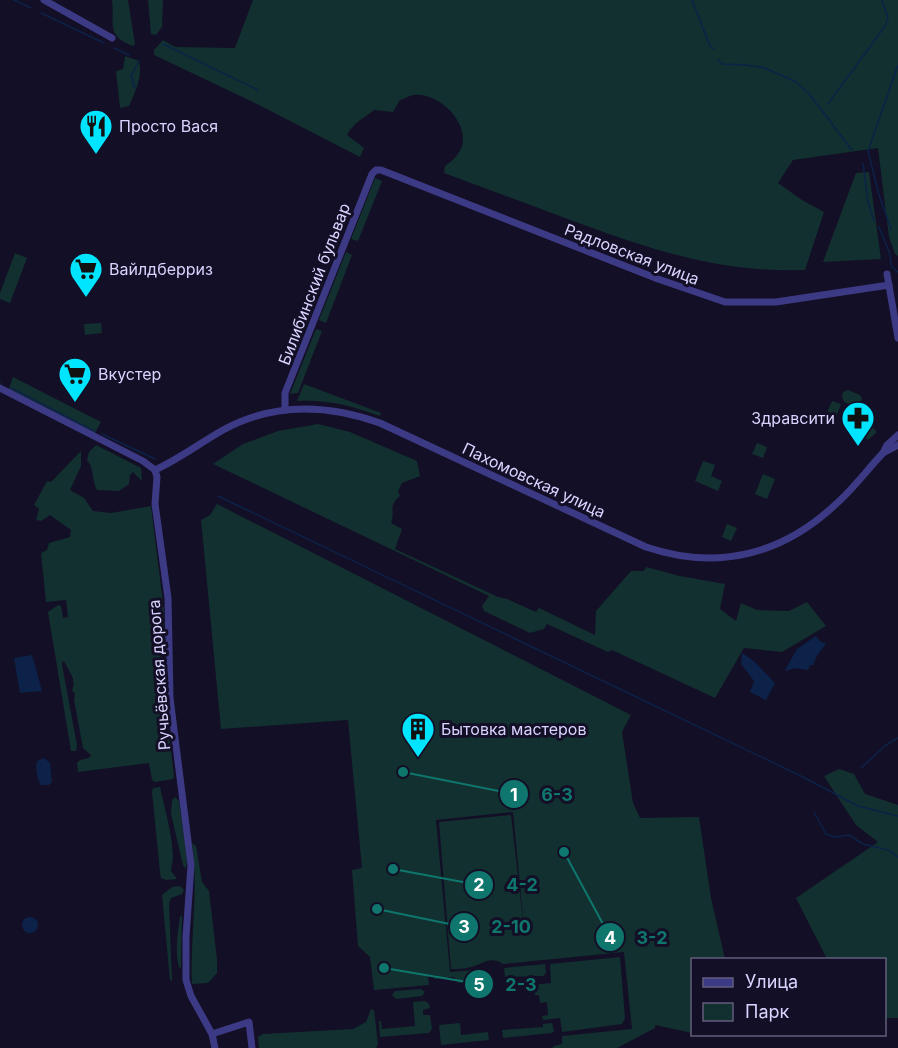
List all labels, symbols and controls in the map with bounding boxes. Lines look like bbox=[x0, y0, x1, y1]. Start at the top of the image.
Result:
restaurant icon: Просто Вася bbox=[78, 108, 114, 155]
place label: Просто Вася bbox=[119, 116, 218, 136]
street label: Билибинский бульвар bbox=[274, 200, 354, 368]
street label: Радловская улица bbox=[562, 219, 702, 289]
supermarket icon: Вайлдберриз bbox=[68, 251, 104, 298]
place label: Вайлдберриз bbox=[109, 259, 213, 279]
supermarket icon: Вкустер bbox=[57, 356, 93, 403]
place label: Вкустер bbox=[98, 364, 161, 384]
pharmacy icon: Здравсити bbox=[840, 400, 876, 447]
place label: Здравсити bbox=[751, 408, 835, 428]
street label: Пахомовская улица bbox=[459, 438, 609, 522]
street label: Ручьёвская дорога bbox=[144, 599, 174, 751]
building icon: Бытовка мастеров bbox=[400, 711, 436, 758]
place label: Бытовка мастеров bbox=[441, 719, 586, 739]
callout: 6-3 bbox=[499, 776, 585, 812]
text: 1 bbox=[510, 784, 518, 805]
text: 6-3 bbox=[541, 784, 573, 805]
callout: 4-2 bbox=[464, 867, 550, 903]
text: 2 bbox=[473, 874, 485, 895]
text: 4-2 bbox=[506, 874, 538, 895]
callout: 2-10 bbox=[449, 909, 543, 945]
text: 3 bbox=[458, 916, 470, 937]
text: 2-10 bbox=[491, 916, 531, 937]
callout: 3-2 bbox=[595, 919, 680, 955]
text: 4 bbox=[604, 927, 616, 948]
text: 3-2 bbox=[637, 927, 668, 948]
legend bbox=[691, 958, 886, 1036]
callout: 2-3 bbox=[464, 966, 549, 1002]
text: Улица bbox=[745, 971, 798, 992]
text: 5 bbox=[473, 974, 485, 995]
text: 2-3 bbox=[505, 974, 537, 995]
text: Парк bbox=[745, 1001, 790, 1022]

